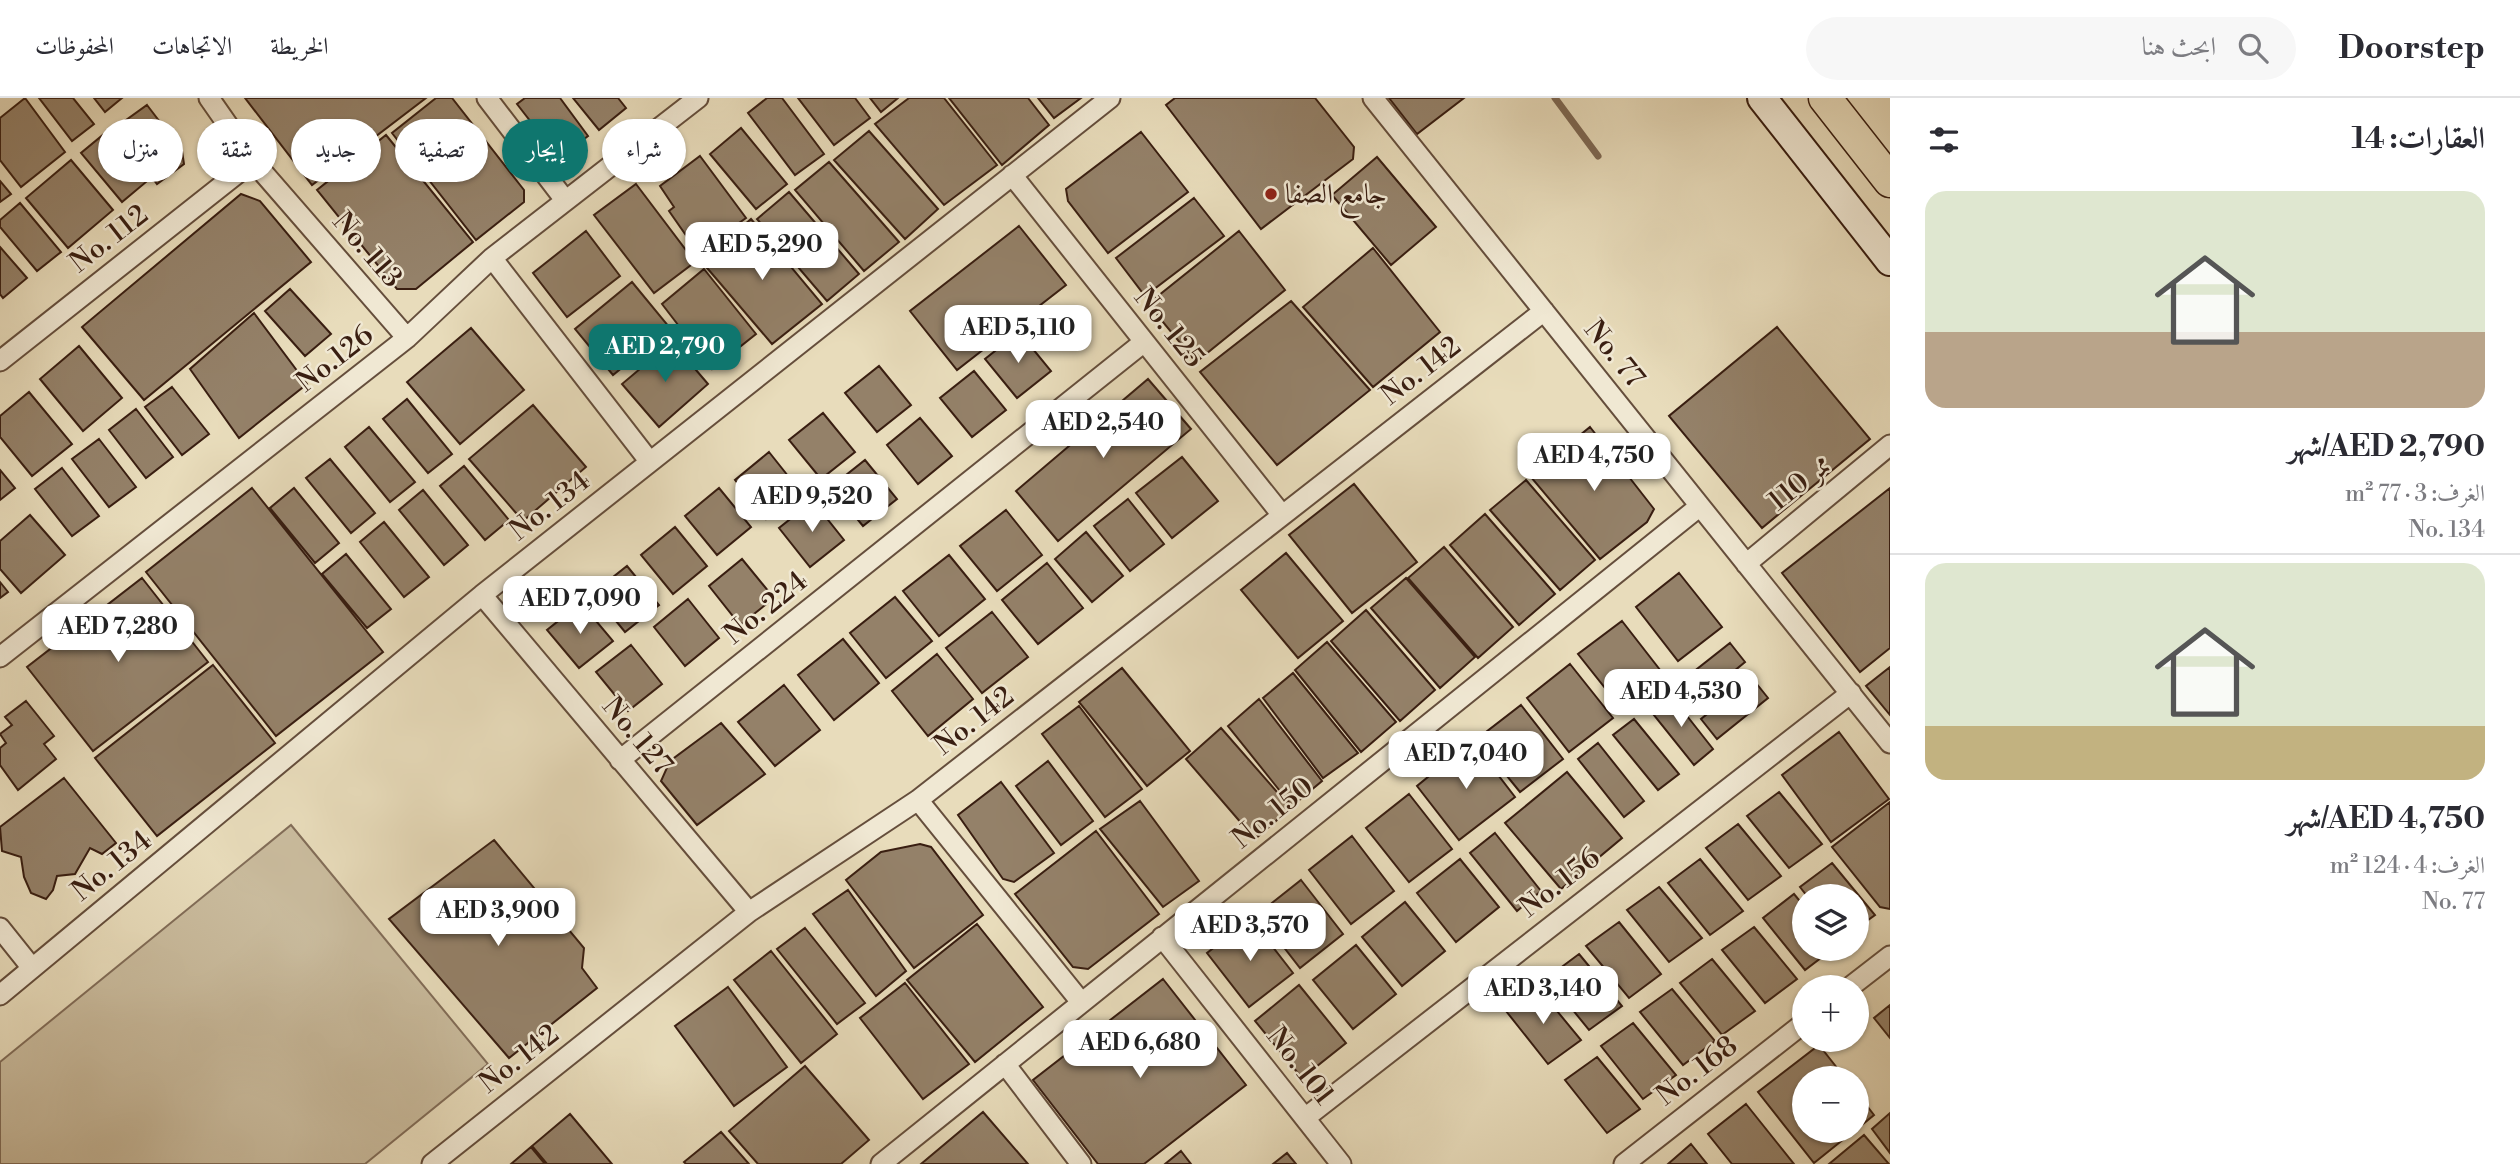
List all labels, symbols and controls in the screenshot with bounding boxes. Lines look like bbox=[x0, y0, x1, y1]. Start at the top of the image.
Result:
search box bbox=[1806, 17, 2296, 80]
text: Doorstep bbox=[2338, 28, 2485, 69]
icon: search bbox=[2234, 29, 2272, 67]
text: ابحث هنا bbox=[2141, 31, 2216, 63]
text: المحفوظات bbox=[35, 32, 114, 62]
text: الاتجاهات bbox=[152, 32, 232, 62]
text: الخريطة bbox=[270, 32, 329, 62]
chip: منزل bbox=[98, 119, 183, 182]
chip: شقة bbox=[197, 119, 277, 182]
chip: جديد bbox=[291, 119, 381, 182]
chip: تصفية bbox=[395, 119, 488, 182]
chip: إيجار bbox=[502, 119, 588, 182]
chip: شراء bbox=[602, 119, 686, 182]
text: العقارات: 14 bbox=[2352, 120, 2485, 158]
icon: filters bbox=[1925, 121, 1963, 159]
place label: جامع الصفا bbox=[1285, 177, 1387, 219]
marker: جامع الصفا bbox=[1263, 186, 1279, 202]
street label: No. 112 bbox=[63, 197, 155, 281]
street label: No. 113 bbox=[325, 205, 409, 295]
pin: AED 5,290 bbox=[682, 222, 842, 282]
text: AED 5,290 bbox=[701, 231, 823, 259]
icon: home bbox=[2142, 237, 2268, 363]
street label: No. 125 bbox=[1126, 281, 1212, 375]
pin: AED 5,110 bbox=[938, 306, 1098, 365]
street label: No. 77 bbox=[1576, 313, 1652, 395]
text: AED 5,110 bbox=[961, 314, 1075, 342]
street label: No.126 bbox=[289, 318, 381, 400]
pin: AED 2,790 bbox=[585, 324, 745, 384]
street label: No. 142 bbox=[1374, 329, 1468, 413]
text: AED 2,790 bbox=[605, 333, 725, 361]
pin: AED 2,540 bbox=[1023, 400, 1183, 460]
text: AED 2,540 bbox=[1042, 409, 1164, 437]
text: AED 2,790/شهر bbox=[2288, 428, 2485, 466]
pin: AED 4,750 bbox=[1514, 434, 1674, 493]
text: AED 4,750 bbox=[1534, 442, 1654, 470]
street label: 110 ممر bbox=[1761, 447, 1839, 519]
street label: No. 134 bbox=[503, 464, 597, 548]
pin: AED 9,520 bbox=[732, 474, 892, 534]
text: الغرف: 3 · 77 m² bbox=[2345, 480, 2485, 508]
text: AED 9,520 bbox=[751, 483, 873, 511]
text: No. 134 bbox=[2408, 516, 2485, 544]
street label: No. 224 bbox=[717, 564, 815, 652]
pin: AED 7,090 bbox=[500, 576, 660, 636]
text: AED 7,090 bbox=[519, 585, 641, 613]
pin: AED 7,280 bbox=[38, 604, 198, 664]
icon: home bbox=[2142, 609, 2268, 735]
text: AED 7,280 bbox=[58, 613, 178, 641]
pin: AED 4,530 bbox=[1601, 670, 1761, 729]
text: AED 4,530 bbox=[1620, 678, 1742, 706]
street label: No. 142 bbox=[927, 679, 1021, 763]
street label: No. 127 bbox=[594, 690, 680, 782]
pin: AED 7,040 bbox=[1386, 732, 1546, 791]
text: AED 7,040 bbox=[1405, 740, 1527, 768]
street label: No. 150 bbox=[1225, 770, 1321, 856]
text: AED 4,750/شهر bbox=[2287, 800, 2485, 838]
street label: No. 134 bbox=[65, 823, 159, 909]
street label: No. 156 bbox=[1513, 841, 1607, 925]
text: الغرف: 4 · 124 m² bbox=[2330, 852, 2485, 880]
map controls bbox=[1792, 884, 1869, 1143]
button: layers bbox=[1792, 884, 1869, 961]
pin: AED 3,900 bbox=[418, 888, 578, 948]
text: No. 77 bbox=[2422, 888, 2485, 916]
text: AED 3,900 bbox=[436, 897, 560, 925]
pin: AED 3,570 bbox=[1170, 904, 1330, 963]
text: AED 3,570 bbox=[1191, 912, 1309, 940]
pin: AED 3,140 bbox=[1463, 967, 1623, 1026]
text: AED 3,140 bbox=[1484, 975, 1602, 1003]
button: + bbox=[1792, 975, 1869, 1052]
street label: No. 142 bbox=[472, 1017, 566, 1101]
pin: AED 6,680 bbox=[1060, 1020, 1220, 1080]
street label: No. 101 bbox=[1259, 1020, 1341, 1112]
street label: No. 168 bbox=[1649, 1028, 1745, 1114]
text: AED 6,680 bbox=[1079, 1029, 1201, 1057]
button: − bbox=[1792, 1066, 1869, 1143]

